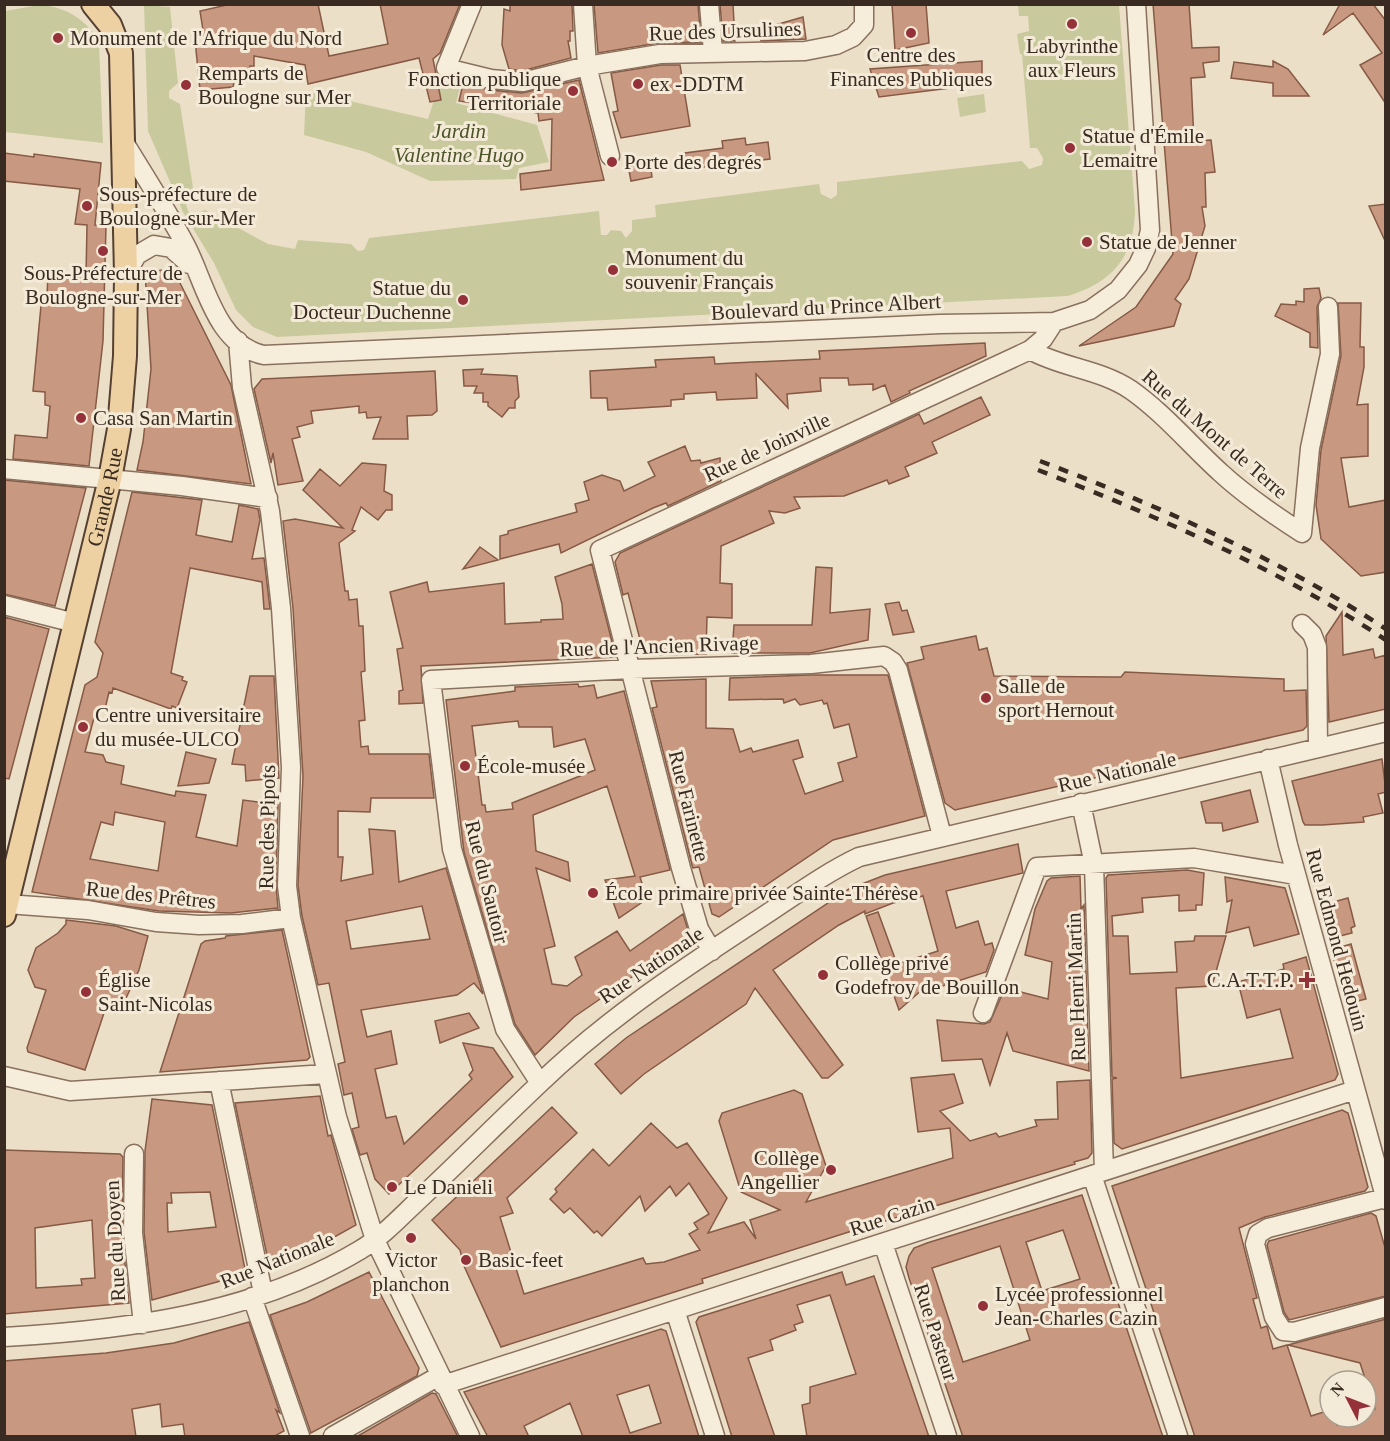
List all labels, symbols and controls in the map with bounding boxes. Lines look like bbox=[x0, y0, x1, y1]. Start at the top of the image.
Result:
street label: Rue des Ursulines bbox=[648, 16, 802, 46]
marker: Labyrinthe aux Fleurs bbox=[1065, 17, 1079, 31]
place label: Monument de l'Afrique du Nord bbox=[70, 26, 343, 50]
marker: Centre des Finances Publiques bbox=[904, 26, 918, 40]
marker: Monument de l'Afrique du Nord bbox=[51, 31, 65, 45]
place label: Labyrinthe aux Fleurs bbox=[1026, 34, 1118, 82]
place label: Centre des Finances Publiques bbox=[830, 43, 992, 91]
place label: Remparts de Boulogne sur Mer bbox=[198, 61, 351, 109]
place label: Fonction publique Territoriale bbox=[408, 67, 561, 115]
place label: ex -DDTM bbox=[650, 72, 744, 96]
marker: ex -DDTM bbox=[631, 77, 645, 91]
marker: Remparts de Boulogne sur Mer bbox=[179, 78, 193, 92]
marker: Fonction publique Territoriale bbox=[566, 84, 580, 98]
park label: Jardin Valentine Hugo bbox=[394, 119, 524, 167]
place label: Statue d'Émile Lemaitre bbox=[1082, 124, 1204, 172]
marker: Statue d'Émile Lemaitre bbox=[1063, 141, 1077, 155]
place label: Porte des degrés bbox=[624, 150, 762, 174]
marker: Porte des degrés bbox=[605, 155, 619, 169]
place label: Sous-préfecture de Boulogne-sur-Mer bbox=[99, 182, 257, 230]
marker: Sous-préfecture de Boulogne-sur-Mer bbox=[80, 199, 94, 213]
place label: Statue de Jenner bbox=[1099, 230, 1237, 254]
marker: Statue de Jenner bbox=[1080, 235, 1094, 249]
marker: Sous-Préfecture de Boulogne-sur-Mer bbox=[96, 244, 110, 258]
place label: Monument du souvenir Français bbox=[625, 246, 774, 294]
place label: Sous-Préfecture de Boulogne-sur-Mer bbox=[23, 261, 183, 309]
marker: Monument du souvenir Français bbox=[606, 263, 620, 277]
place label: Statue du Docteur Duchenne bbox=[293, 276, 451, 324]
street label: Boulevard du Prince Albert bbox=[710, 289, 942, 325]
marker: Statue du Docteur Duchenne bbox=[456, 293, 470, 307]
street label: Rue du Mont de Terre bbox=[1137, 364, 1293, 504]
place label: Casa San Martin bbox=[93, 406, 233, 430]
street label: Rue de Joinville bbox=[700, 407, 834, 487]
marker: Casa San Martin bbox=[74, 411, 88, 425]
street label: Grande Rue bbox=[82, 446, 127, 549]
street label: Rue de l'Ancien Rivage bbox=[559, 631, 759, 661]
place label: Salle de sport Hernout bbox=[998, 674, 1114, 722]
marker: Salle de sport Hernout bbox=[979, 691, 993, 705]
place label: Centre universitaire du musée-ULCO bbox=[95, 703, 261, 751]
marker: Centre universitaire du musée-ULCO bbox=[76, 720, 90, 734]
street label: Rue Nationale bbox=[1055, 747, 1179, 797]
street label: Rue Farinette bbox=[664, 748, 714, 864]
place label: École-musée bbox=[477, 754, 585, 778]
marker: École-musée bbox=[458, 759, 472, 773]
street label: Rue des Pipots bbox=[254, 764, 280, 890]
street label: Rue du Sautoir bbox=[460, 818, 514, 946]
street label: Rue Edmond Hedouin bbox=[1301, 846, 1373, 1034]
street label: Rue des Prêtres bbox=[85, 876, 217, 914]
place label: École primaire privée Sainte-Thérèse bbox=[605, 881, 918, 905]
marker: École primaire privée Sainte-Thérèse bbox=[586, 886, 600, 900]
street label: Rue Henri Martin bbox=[1061, 911, 1091, 1062]
street label: Rue Nationale bbox=[594, 921, 708, 1009]
place label: Collège privé Godefroy de Bouillon bbox=[835, 951, 1020, 999]
place label: Église Saint-Nicolas bbox=[98, 968, 212, 1016]
marker: Collège privé Godefroy de Bouillon bbox=[816, 968, 830, 982]
place label: C.A.T.T.P. bbox=[1207, 968, 1294, 992]
marker: C.A.T.T.P. bbox=[1298, 971, 1316, 989]
marker: Église Saint-Nicolas bbox=[79, 985, 93, 999]
place label: Collège Angellier bbox=[740, 1146, 819, 1194]
marker: Collège Angellier bbox=[824, 1163, 838, 1177]
place label: Le Danieli bbox=[404, 1175, 493, 1199]
street label: Rue du Doyen bbox=[100, 1179, 130, 1302]
marker: Le Danieli bbox=[385, 1180, 399, 1194]
street label: Rue Cazin bbox=[846, 1191, 938, 1241]
street label: Rue Nationale bbox=[217, 1226, 337, 1294]
marker: Victor planchon bbox=[404, 1231, 418, 1245]
place label: Victor planchon bbox=[373, 1248, 450, 1296]
place label: Basic-feet bbox=[478, 1248, 563, 1272]
marker: Basic-feet bbox=[459, 1253, 473, 1267]
street label: Rue Pasteur bbox=[909, 1280, 963, 1384]
place label: Lycée professionnel Jean-Charles Cazin bbox=[995, 1282, 1164, 1330]
marker: Lycée professionnel Jean-Charles Cazin bbox=[976, 1299, 990, 1313]
north arrow bbox=[1318, 1369, 1378, 1429]
text: N bbox=[1327, 1379, 1348, 1399]

